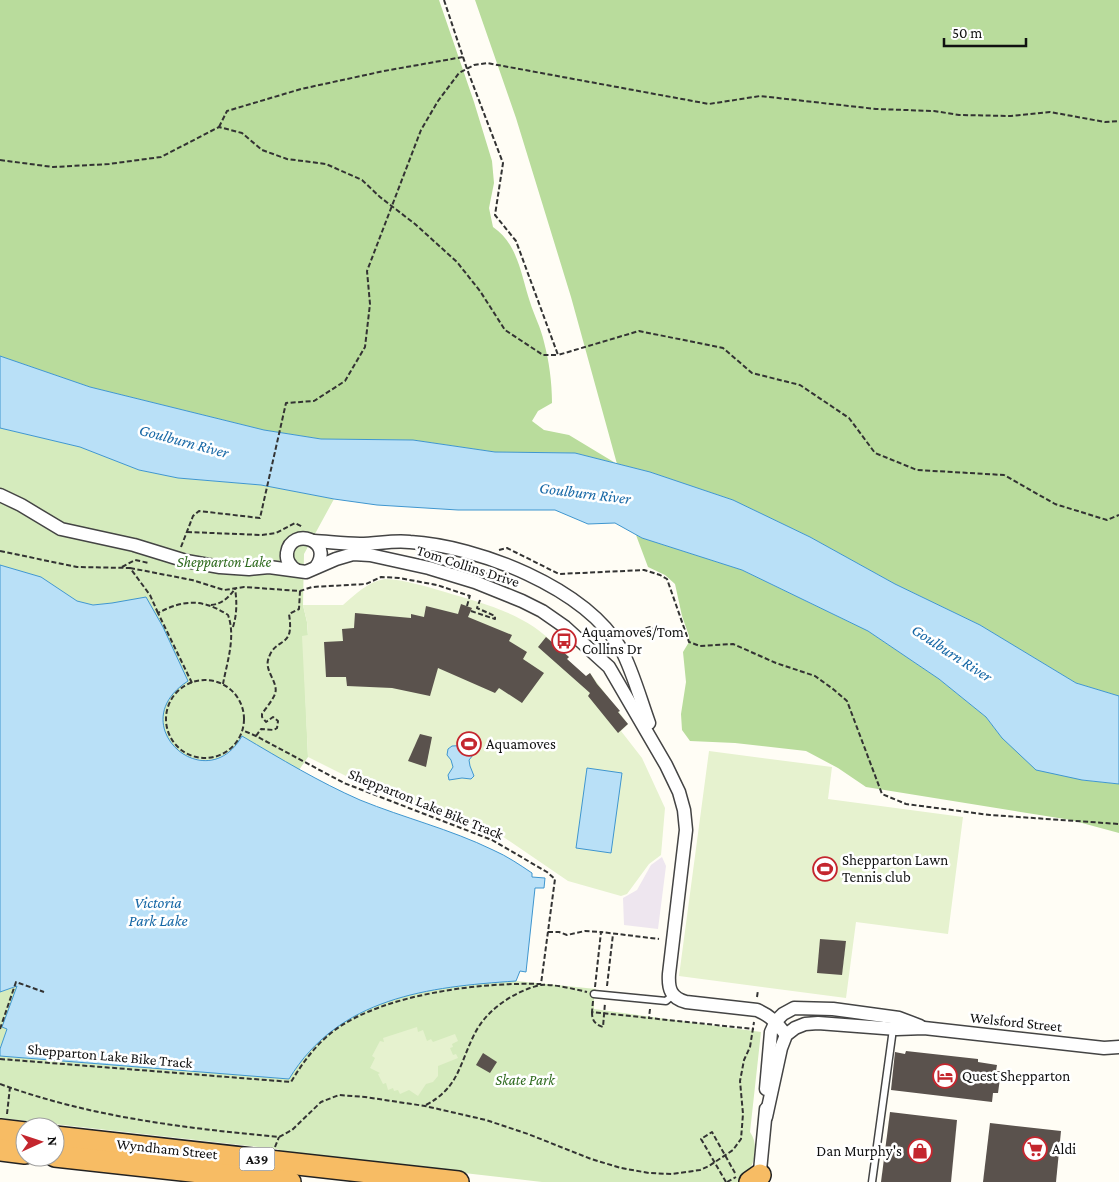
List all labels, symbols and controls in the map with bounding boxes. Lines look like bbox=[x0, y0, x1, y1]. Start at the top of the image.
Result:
scale bar bbox=[944, 15, 1026, 47]
text: 50 m bbox=[952, 25, 982, 41]
water label: Goulburn River bbox=[137, 421, 231, 461]
water label: Goulburn River bbox=[538, 479, 632, 507]
street label: Tom Collins Drive bbox=[415, 542, 522, 590]
park label: Shepparton Lake bbox=[177, 554, 272, 571]
water label: Goulburn River bbox=[909, 621, 996, 685]
place label: Aquamoves/Tom Collins Dr bbox=[582, 624, 684, 657]
bus stop icon: Aquamoves/Tom Collins Dr bbox=[551, 628, 577, 654]
sports icon: Aquamoves bbox=[456, 731, 482, 757]
place label: Aquamoves bbox=[486, 736, 556, 753]
street label: Shepparton Lake Bike Track bbox=[346, 766, 507, 844]
place label: Shepparton Lawn Tennis club bbox=[842, 852, 948, 885]
sports icon: Shepparton Lawn Tennis club bbox=[812, 856, 838, 882]
water label: Victoria Park Lake bbox=[128, 894, 188, 929]
street label: Welsford Street bbox=[969, 1009, 1064, 1035]
street label: Shepparton Lake Bike Track bbox=[27, 1041, 194, 1072]
hotel icon: Quest Shepparton bbox=[932, 1063, 958, 1089]
place label: Quest Shepparton bbox=[962, 1068, 1070, 1085]
park label: Skate Park bbox=[495, 1072, 556, 1088]
north arrow bbox=[15, 1117, 65, 1167]
text: N bbox=[45, 1136, 61, 1147]
street label: Wyndham Street bbox=[116, 1136, 219, 1163]
supermarket icon: Aldi bbox=[1022, 1136, 1048, 1162]
shop icon: Dan Murphy's bbox=[907, 1138, 933, 1164]
place label: Aldi bbox=[1052, 1141, 1076, 1157]
place label: Dan Murphy's bbox=[816, 1143, 902, 1160]
road number: A39 bbox=[240, 1148, 274, 1170]

